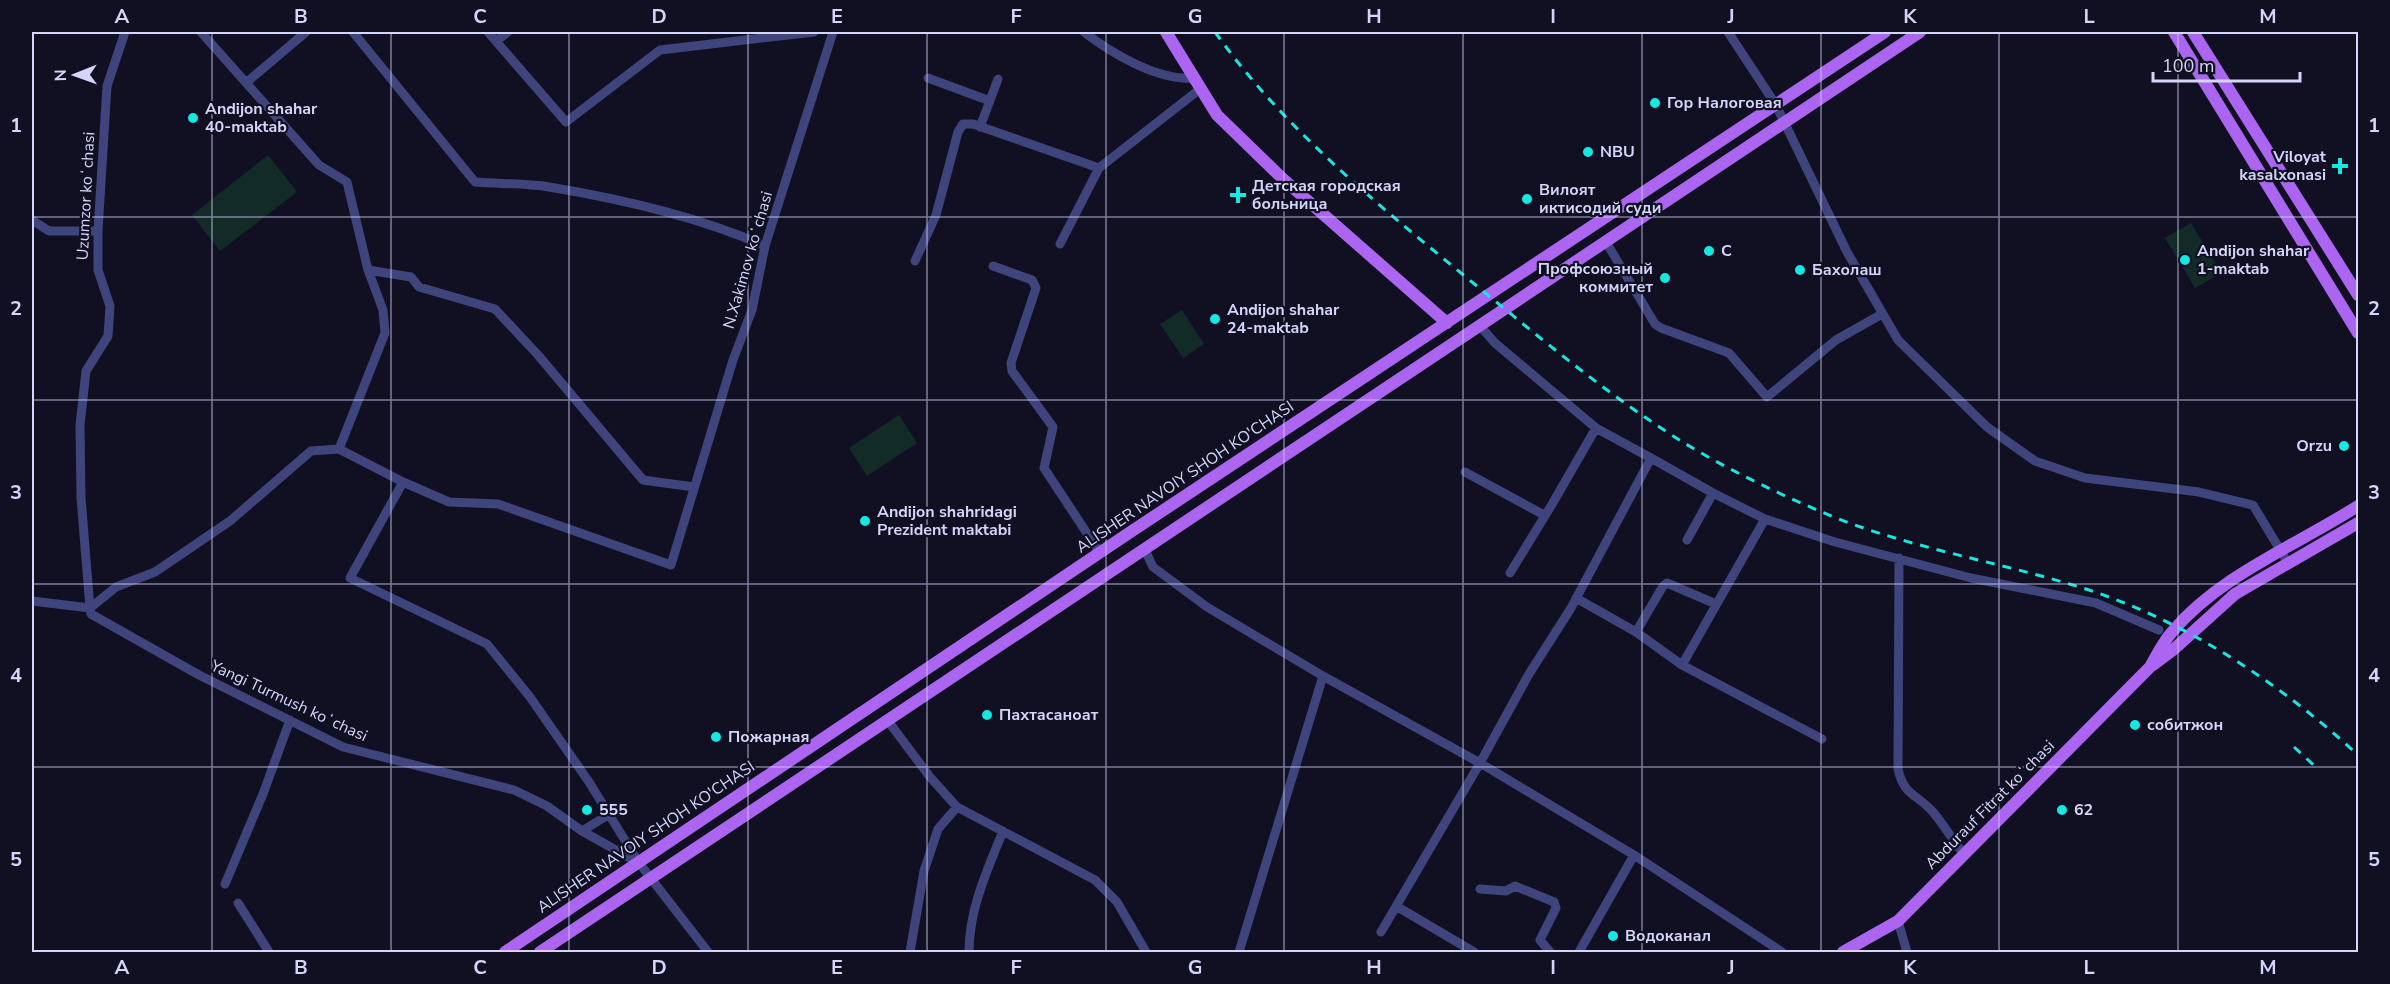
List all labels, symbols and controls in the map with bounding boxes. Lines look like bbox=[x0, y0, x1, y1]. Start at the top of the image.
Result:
text: A bbox=[115, 3, 130, 30]
text: B bbox=[294, 3, 308, 30]
text: C bbox=[473, 3, 487, 30]
text: D bbox=[651, 3, 667, 30]
text: E bbox=[831, 3, 843, 30]
text: F bbox=[1010, 3, 1022, 30]
text: G bbox=[1188, 3, 1202, 30]
text: H bbox=[1366, 3, 1382, 30]
text: I bbox=[1550, 3, 1556, 30]
text: J bbox=[1726, 3, 1735, 30]
text: K bbox=[1903, 3, 1917, 30]
text: L bbox=[2083, 3, 2095, 30]
text: M bbox=[2259, 3, 2277, 30]
north arrow bbox=[45, 45, 105, 105]
scale bar bbox=[2153, 45, 2300, 83]
text: 100 m bbox=[2162, 54, 2214, 78]
text: N bbox=[50, 69, 72, 81]
place label: Гор Налоговая bbox=[1667, 92, 1782, 114]
marker: Гор Налоговая bbox=[1648, 96, 1662, 110]
place label: Andijon shahar 40-maktab bbox=[205, 98, 318, 138]
marker: Andijon shahar 40-maktab bbox=[186, 111, 200, 125]
text: 1 bbox=[10, 112, 22, 139]
text: 1 bbox=[2368, 112, 2380, 139]
street label: Uzumzor koʻchasi bbox=[72, 131, 100, 261]
place label: NBU bbox=[1600, 141, 1635, 163]
marker: NBU bbox=[1581, 145, 1595, 159]
place label: Viloyat kasalxonasi bbox=[2239, 146, 2327, 186]
marker: Viloyat kasalxonasi bbox=[2331, 157, 2349, 175]
place label: Детская городская больница bbox=[1252, 175, 1401, 215]
place label: Вилоят иктисодий суди bbox=[1539, 179, 1661, 219]
marker: Детская городская больница bbox=[1229, 186, 1247, 204]
street label: N.Xakimov koʻchasi bbox=[718, 189, 778, 331]
marker: Вилоят иктисодий суди bbox=[1520, 192, 1534, 206]
place label: С bbox=[1721, 240, 1732, 262]
place label: Andijon shahar 1-maktab bbox=[2197, 240, 2310, 280]
marker: С bbox=[1702, 244, 1716, 258]
marker: Andijon shahar 1-maktab bbox=[2178, 253, 2192, 267]
place label: Профсоюзный коммитет bbox=[1538, 258, 1653, 298]
place label: Бахолаш bbox=[1812, 259, 1882, 281]
marker: Бахолаш bbox=[1793, 263, 1807, 277]
marker: Профсоюзный коммитет bbox=[1658, 271, 1672, 285]
text: 2 bbox=[10, 295, 22, 322]
text: 2 bbox=[2368, 295, 2380, 322]
place label: Andijon shahar 24-maktab bbox=[1227, 299, 1340, 339]
marker: Andijon shahar 24-maktab bbox=[1208, 312, 1222, 326]
street label: ALISHER NAVOIY SHOH KO'CHASI bbox=[1072, 396, 1298, 558]
place label: Orzu bbox=[2296, 435, 2332, 457]
marker: Orzu bbox=[2337, 439, 2351, 453]
text: 3 bbox=[10, 479, 22, 506]
text: 3 bbox=[2368, 479, 2380, 506]
place label: Andijon shahridagi Prezident maktabi bbox=[877, 501, 1017, 541]
marker: Andijon shahridagi Prezident maktabi bbox=[858, 514, 872, 528]
street label: Yangi Turmush koʻchasi bbox=[206, 654, 371, 747]
text: 4 bbox=[10, 662, 22, 689]
text: 4 bbox=[2368, 662, 2380, 689]
place label: Пахтасаноат bbox=[999, 704, 1099, 726]
marker: Пахтасаноат bbox=[980, 708, 994, 722]
place label: собитжон bbox=[2147, 714, 2223, 736]
marker: собитжон bbox=[2128, 718, 2142, 732]
place label: Пожарная bbox=[728, 726, 809, 748]
marker: Пожарная bbox=[709, 730, 723, 744]
street label: Abdurauf Fitrat koʻchasi bbox=[1920, 735, 2060, 875]
street label: ALISHER NAVOIY SHOH KO'CHASI bbox=[533, 756, 759, 918]
place label: 555 bbox=[599, 799, 628, 821]
place label: 62 bbox=[2074, 799, 2093, 821]
marker: 555 bbox=[580, 803, 594, 817]
marker: 62 bbox=[2055, 803, 2069, 817]
text: 5 bbox=[10, 846, 22, 873]
text: 5 bbox=[2368, 846, 2380, 873]
place label: Водоканал bbox=[1625, 925, 1711, 947]
marker: Водоканал bbox=[1606, 929, 1620, 943]
text: A bbox=[115, 954, 130, 981]
text: B bbox=[294, 954, 308, 981]
text: C bbox=[473, 954, 487, 981]
text: D bbox=[651, 954, 667, 981]
text: E bbox=[831, 954, 843, 981]
text: F bbox=[1010, 954, 1022, 981]
text: G bbox=[1188, 954, 1202, 981]
text: H bbox=[1366, 954, 1382, 981]
text: I bbox=[1550, 954, 1556, 981]
text: J bbox=[1726, 954, 1735, 981]
text: K bbox=[1903, 954, 1917, 981]
text: L bbox=[2083, 954, 2095, 981]
text: M bbox=[2259, 954, 2277, 981]

